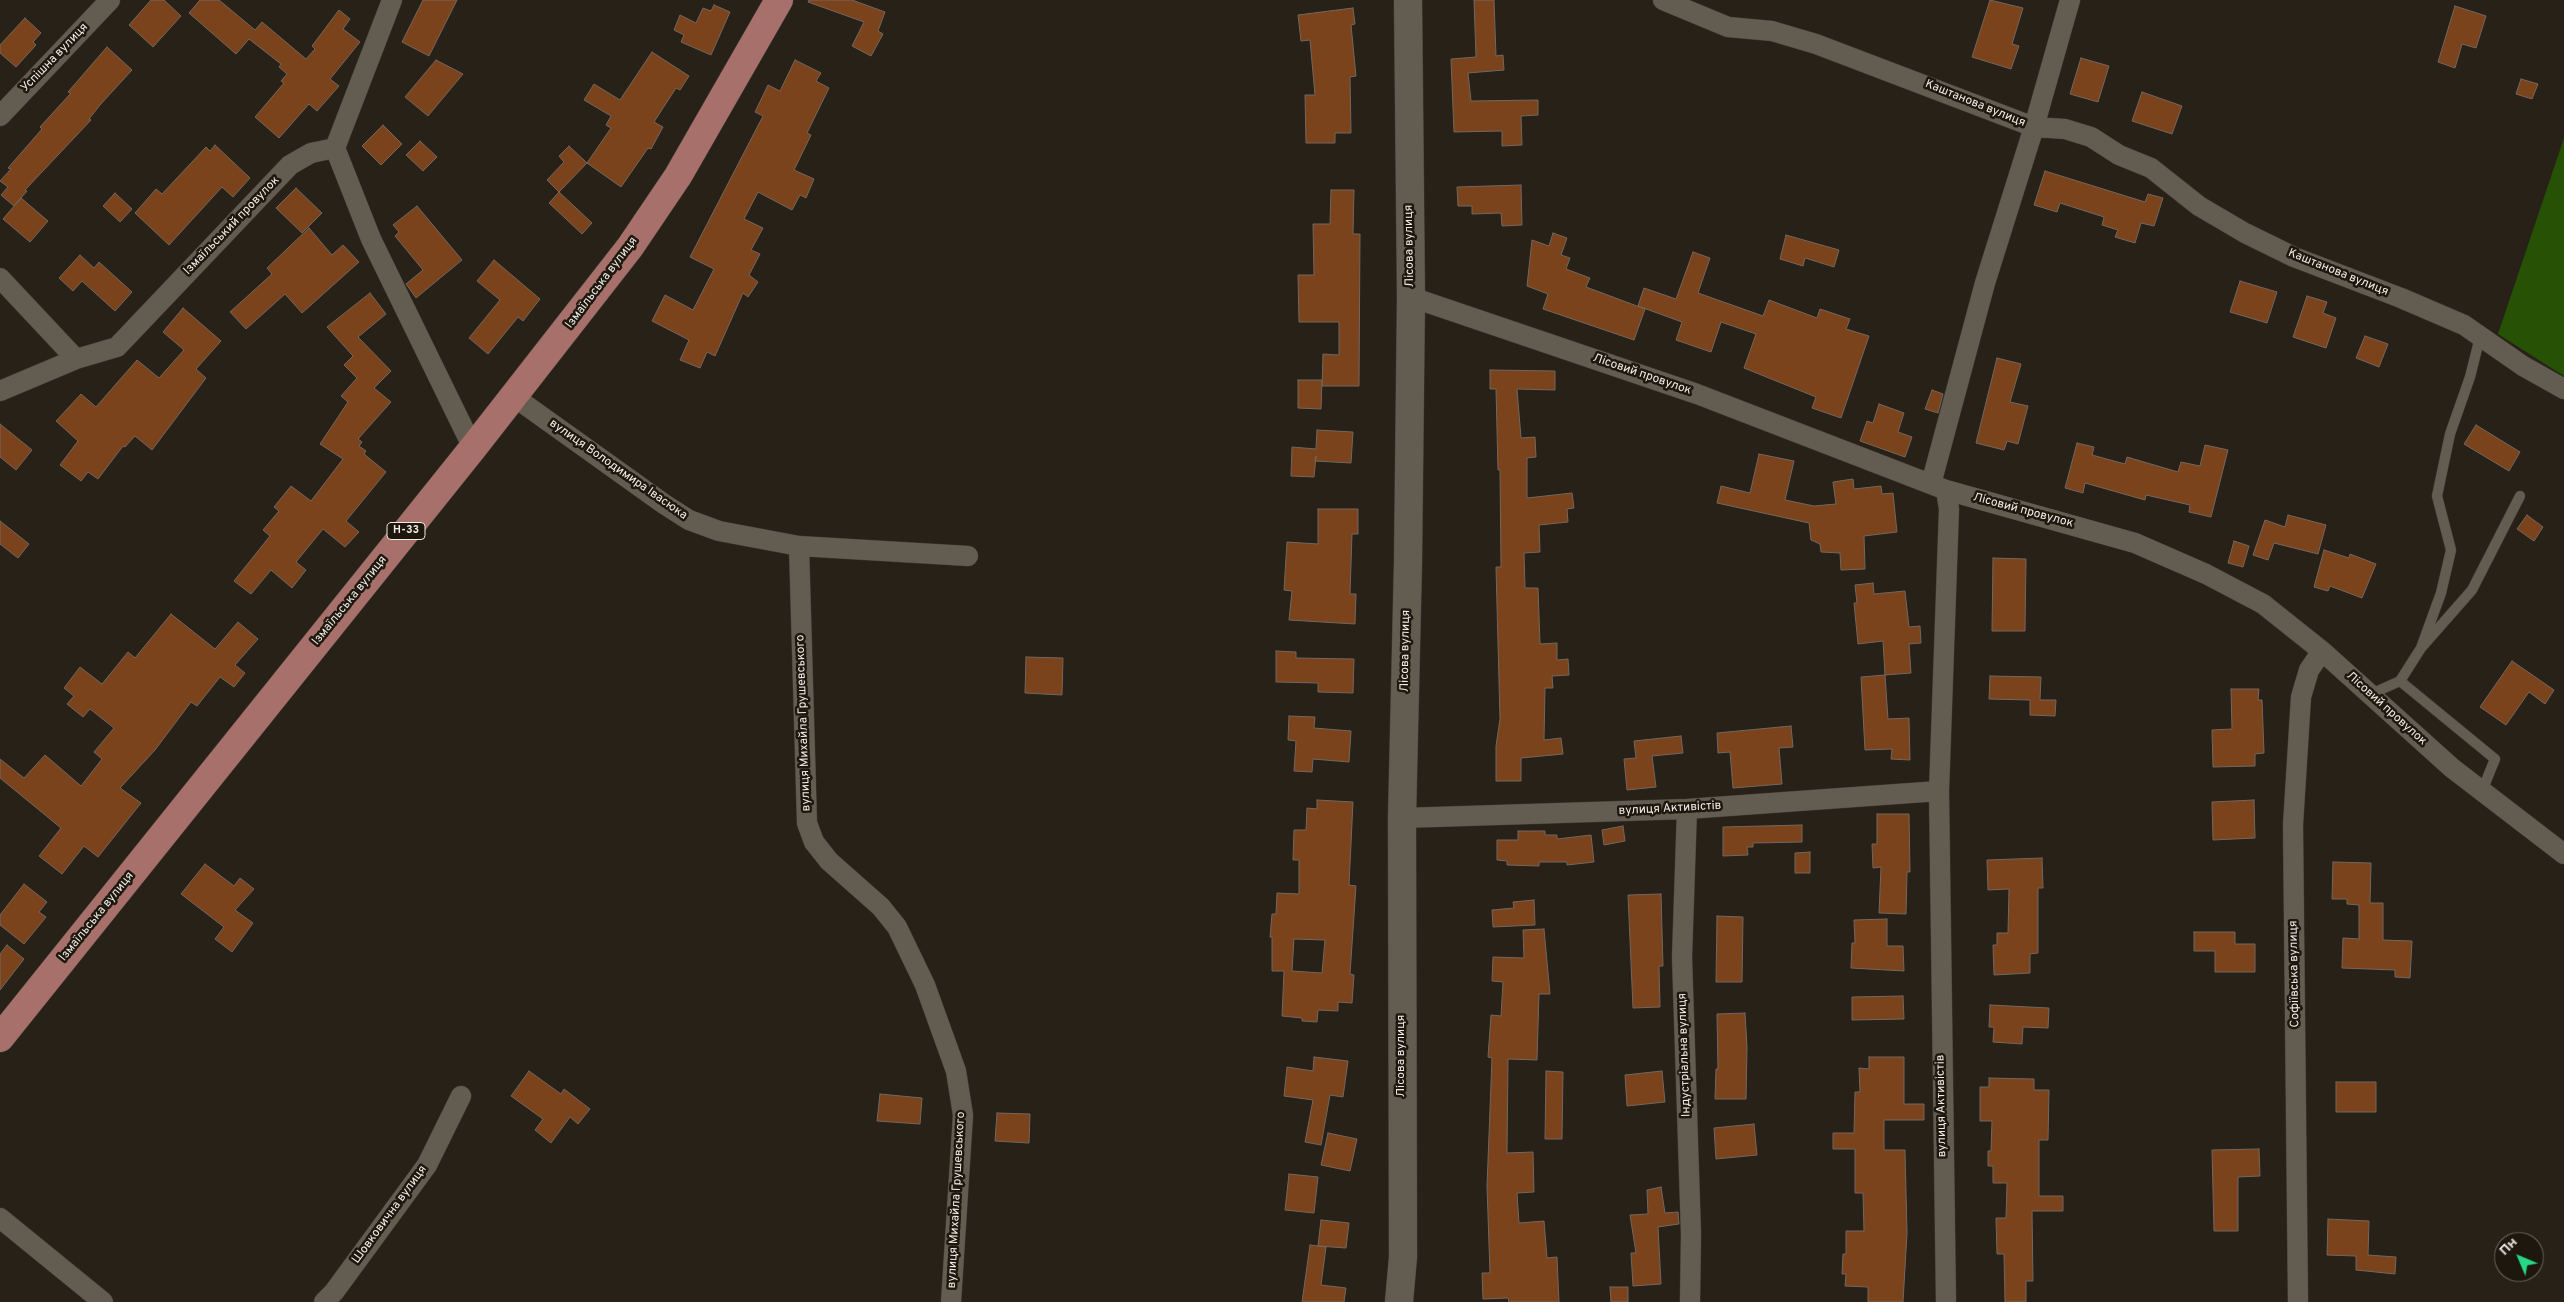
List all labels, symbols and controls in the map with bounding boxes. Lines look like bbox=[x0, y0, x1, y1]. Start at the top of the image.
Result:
street label: Успішна вулиця bbox=[18, 21, 92, 95]
street label: Каштанова вулиця bbox=[1923, 77, 2027, 131]
street label: Ізмаїльський провулок bbox=[181, 174, 283, 278]
street label: Лісова вулиця bbox=[1402, 205, 1418, 287]
street label: Ізмаїльська вулиця bbox=[563, 234, 641, 332]
street label: Каштанова вулиця bbox=[2286, 246, 2390, 300]
street label: Лісовий провулок bbox=[1591, 351, 1693, 399]
street label: вулиця Володимира Івасюка bbox=[546, 417, 690, 523]
street label: Лісовий провулок bbox=[1971, 491, 2075, 531]
road number: Н-33 bbox=[387, 522, 425, 540]
street label: Ізмаїльська вулиця bbox=[310, 553, 390, 649]
street label: Лісова вулиця bbox=[1398, 610, 1414, 692]
street label: вулиця Михайла Грушевського bbox=[794, 634, 814, 812]
street label: Лісовий провулок bbox=[2343, 669, 2429, 749]
street label: вулиця Активістів bbox=[1618, 799, 1722, 819]
street label: Ізмаїльська вулиця bbox=[57, 869, 137, 965]
street label: Софіївська вулиця bbox=[2287, 920, 2303, 1028]
street label: Індустріальна вулиця bbox=[1676, 993, 1694, 1117]
street label: Лісова вулиця bbox=[1395, 1015, 1409, 1097]
street label: вулиця Активістів bbox=[1934, 1054, 1950, 1158]
street label: вулиця Михайла Грушевського bbox=[945, 1111, 969, 1289]
street label: Шовковична вулиця bbox=[350, 1163, 430, 1267]
north arrow bbox=[2494, 1232, 2544, 1282]
text: Пн bbox=[2496, 1234, 2521, 1259]

